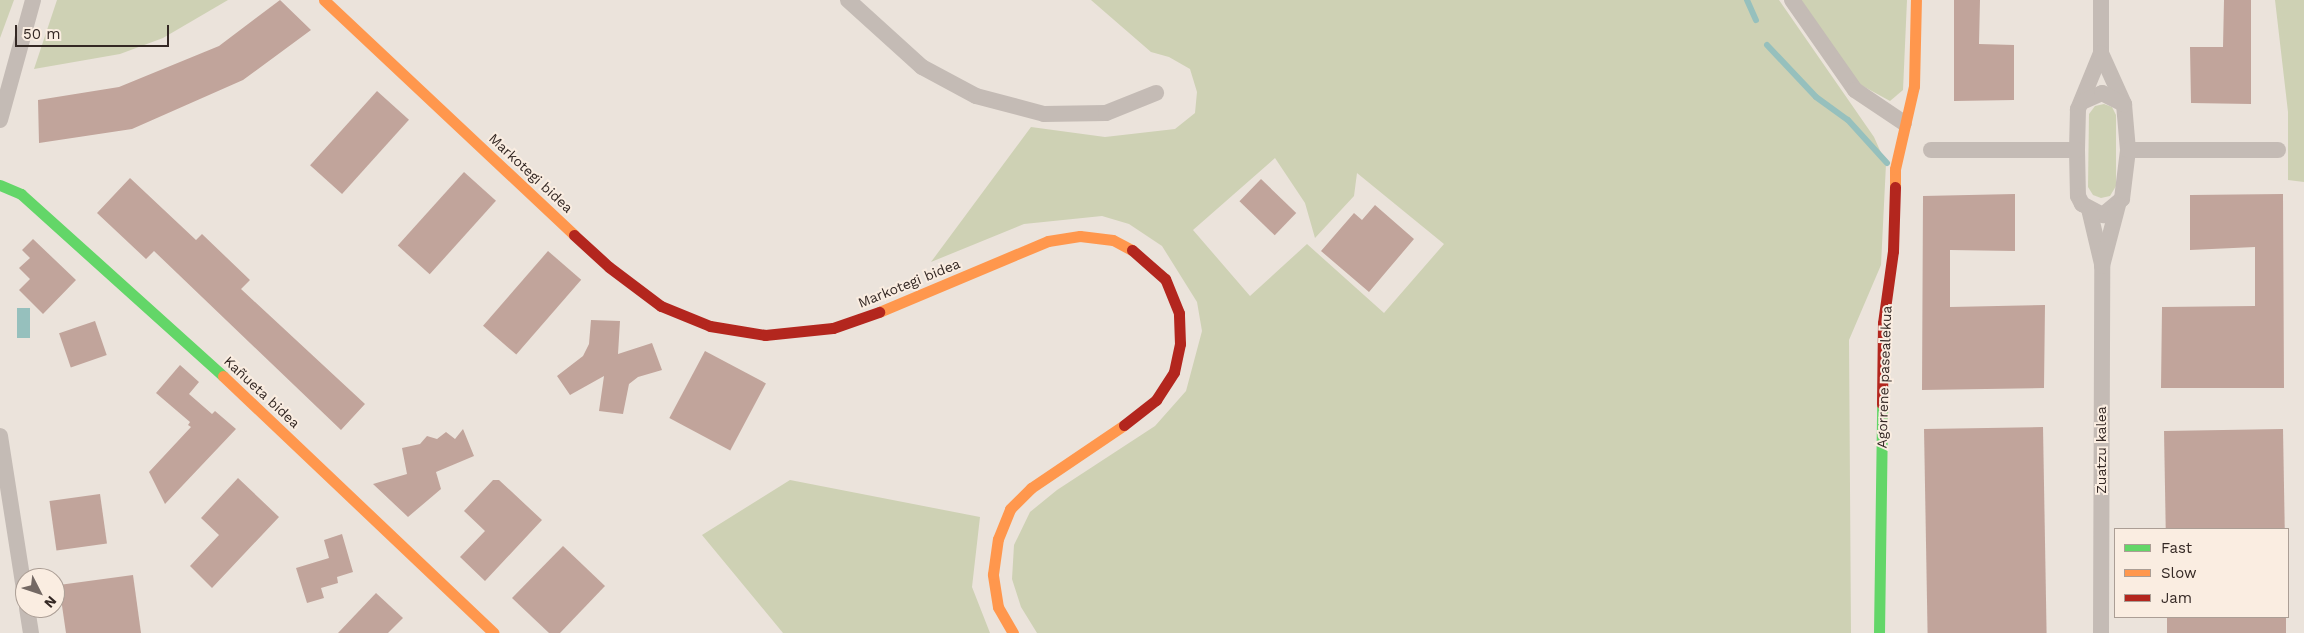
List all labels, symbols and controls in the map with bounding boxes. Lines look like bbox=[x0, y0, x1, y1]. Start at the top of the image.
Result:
scale bar bbox=[18, 15, 171, 47]
text: 50 m bbox=[23, 25, 60, 43]
street label: Markotegi bidea bbox=[486, 130, 576, 216]
street label: Markotegi bidea bbox=[855, 255, 963, 311]
street label: Agorrene pasealekua bbox=[1873, 305, 1895, 449]
street label: Kañueta bidea bbox=[220, 352, 304, 432]
street label: Zuatzu kalea bbox=[2093, 406, 2109, 494]
legend bbox=[2114, 528, 2289, 618]
text: Fast bbox=[2161, 539, 2192, 557]
text: Slow bbox=[2161, 564, 2197, 582]
north arrow bbox=[15, 568, 65, 618]
text: Jam bbox=[2161, 589, 2192, 607]
text: N bbox=[41, 593, 60, 611]

